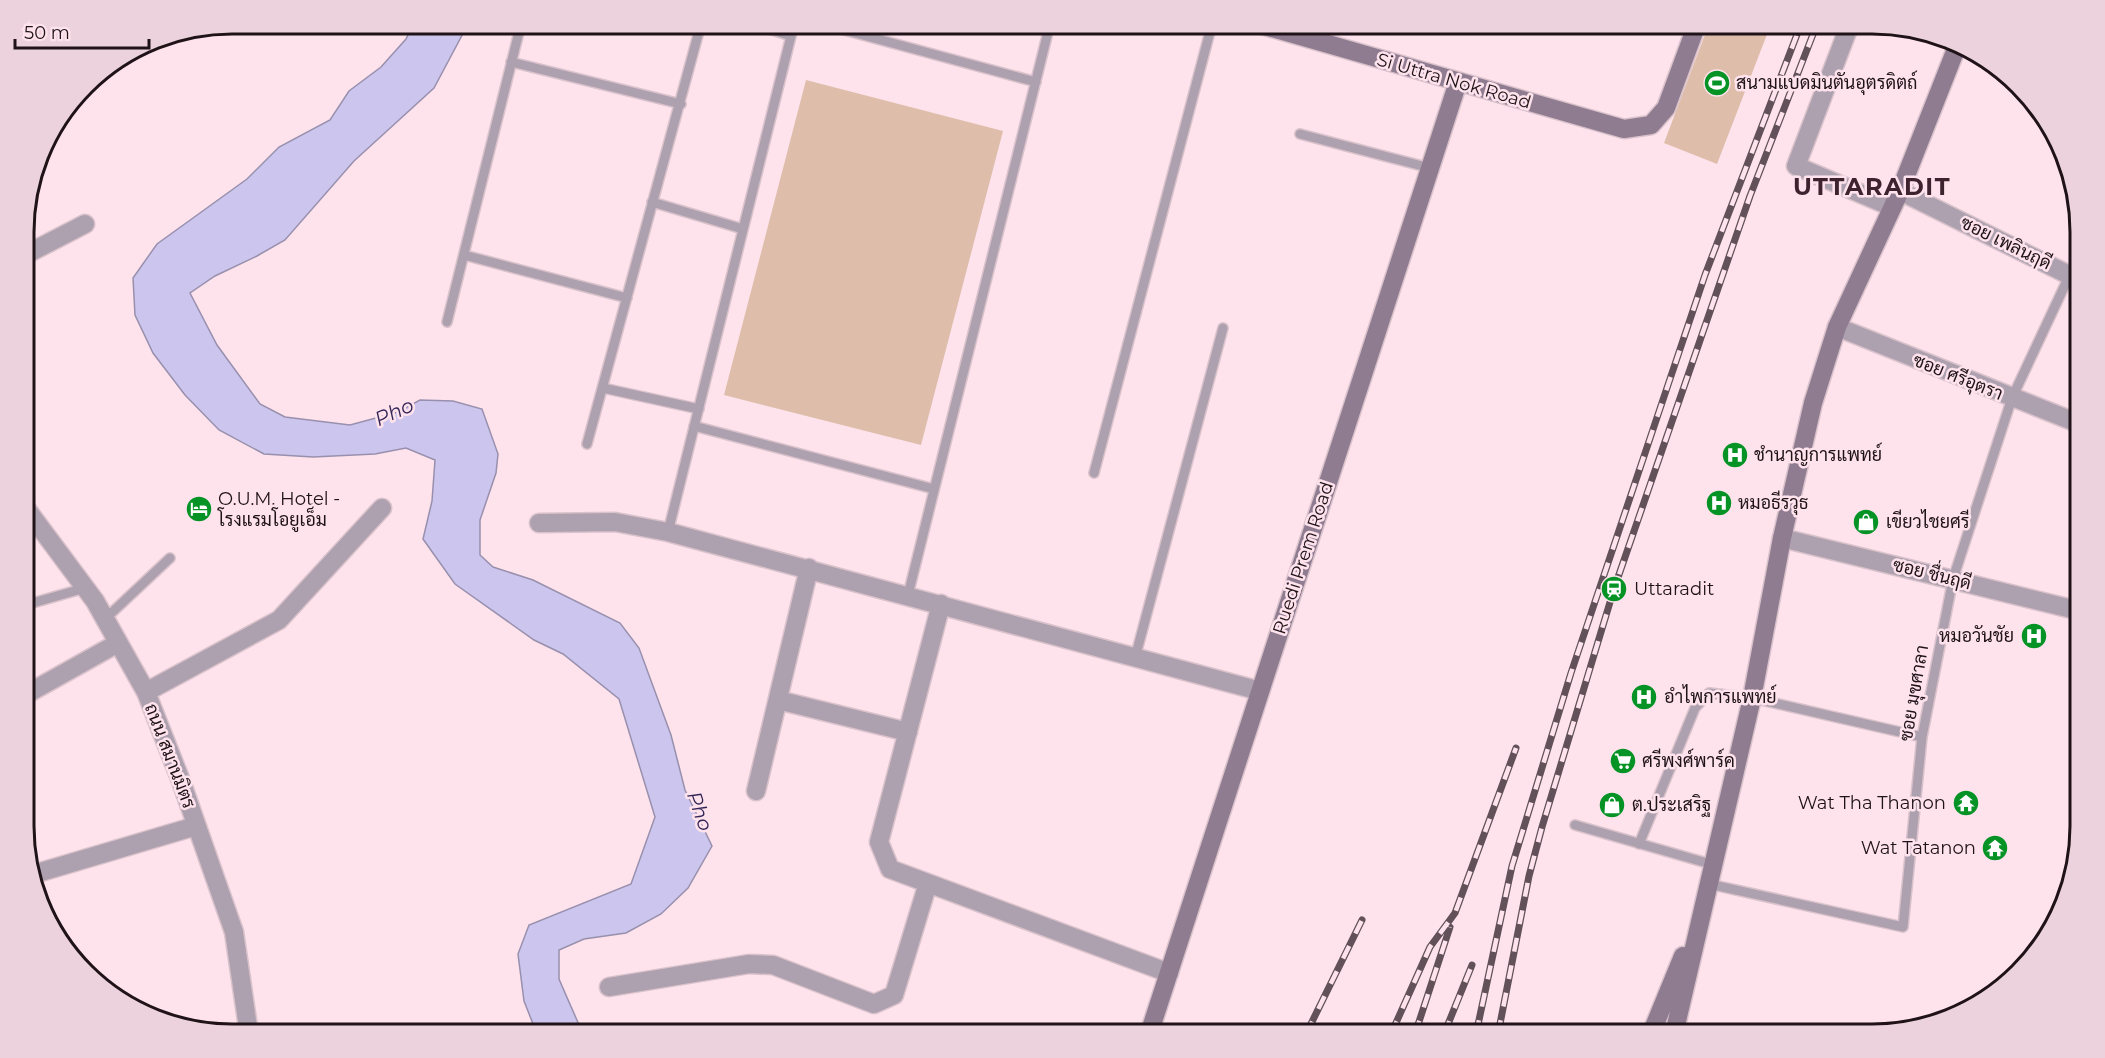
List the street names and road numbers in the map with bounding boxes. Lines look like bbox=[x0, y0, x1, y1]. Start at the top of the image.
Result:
street label: Si Uttra Nok Road bbox=[1374, 48, 1534, 114]
street label: ซอย เพลินฤดี bbox=[1957, 210, 2056, 274]
street label: ซอย ศรีอุตรา bbox=[1909, 347, 2007, 406]
street label: Ruedi Prem Road bbox=[1268, 479, 1338, 637]
street label: ซอย ชื่นฤดี bbox=[1890, 549, 1975, 594]
street label: ซอย มุขศาลา bbox=[1895, 643, 1934, 743]
street label: ถนน สมานมิตร bbox=[140, 700, 200, 812]

